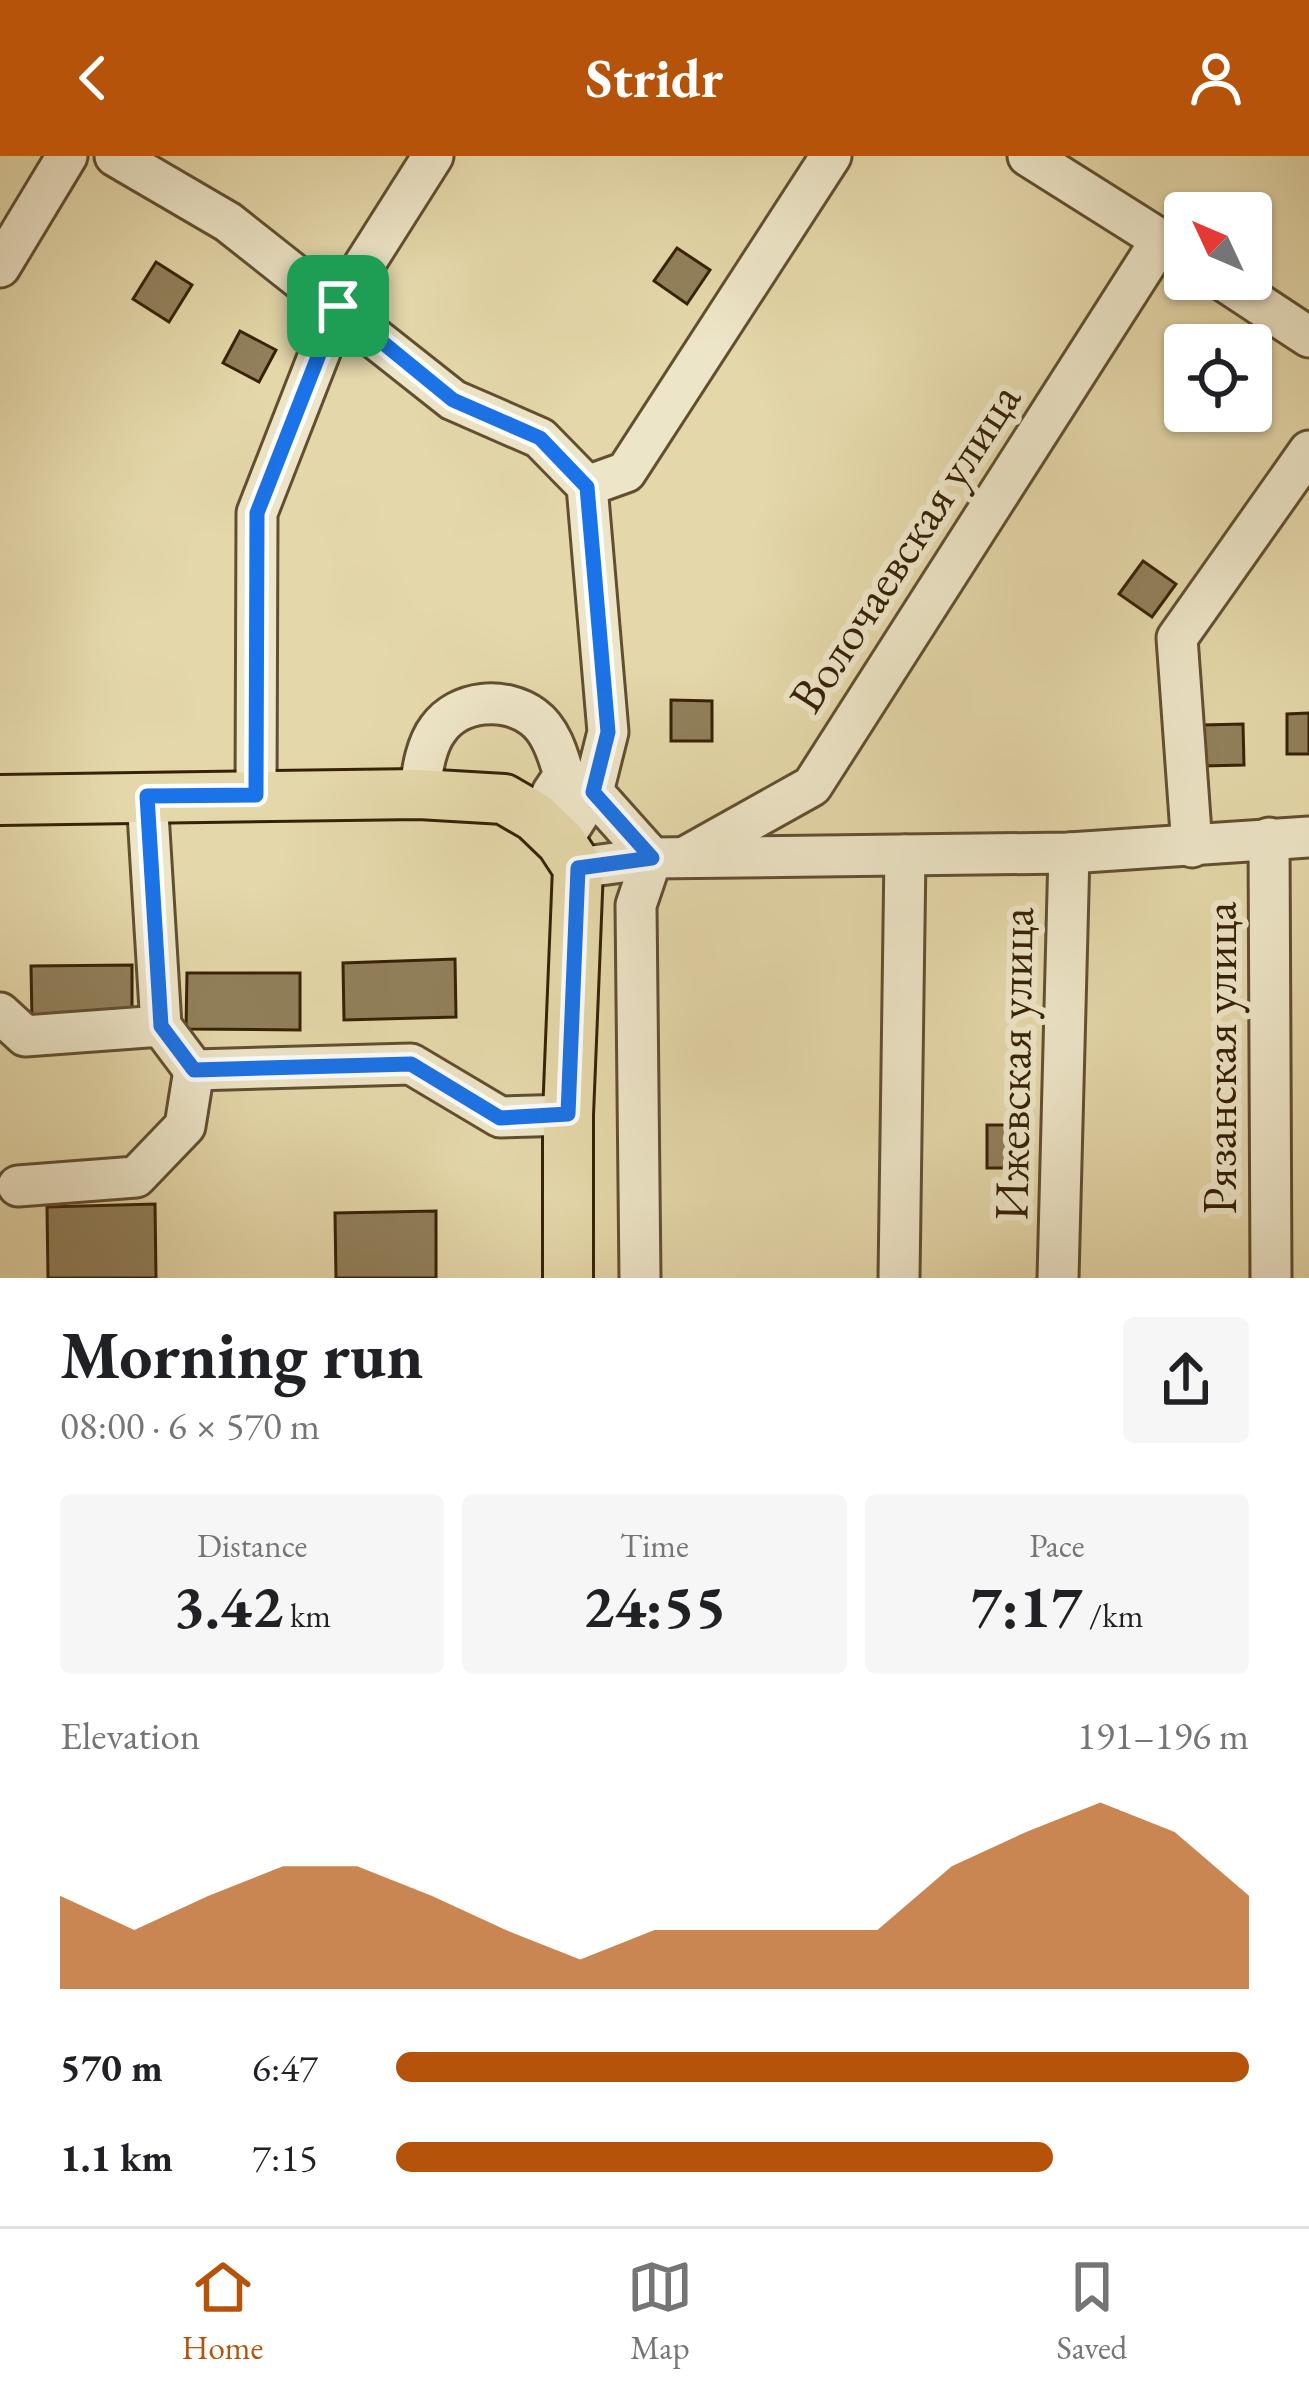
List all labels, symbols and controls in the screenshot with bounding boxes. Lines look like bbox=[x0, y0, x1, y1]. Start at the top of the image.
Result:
text: Stridr bbox=[586, 43, 723, 113]
icon: back bbox=[60, 45, 126, 111]
icon: person bbox=[1183, 45, 1249, 111]
north arrow bbox=[1164, 192, 1272, 300]
map controls bbox=[1164, 192, 1272, 432]
pin bbox=[287, 255, 389, 357]
icon: arrive bbox=[305, 273, 371, 339]
button: locate bbox=[1164, 324, 1272, 432]
street label: Волочаевская улица bbox=[774, 370, 1034, 724]
street label: Рязанская улица bbox=[1188, 901, 1250, 1214]
street label: Ижевская улица bbox=[979, 906, 1047, 1221]
text: Morning run bbox=[60, 1312, 424, 1398]
button: share bbox=[1123, 1317, 1249, 1443]
text: 08:00 · 6 × 570 m bbox=[60, 1400, 320, 1451]
text: Distance bbox=[197, 1524, 307, 1567]
text: Time bbox=[620, 1524, 689, 1567]
text: Pace bbox=[1029, 1524, 1085, 1567]
text: 3.42 bbox=[173, 1567, 283, 1645]
text: 24:55 bbox=[583, 1567, 726, 1645]
text: 7:17 bbox=[970, 1567, 1082, 1645]
text: km bbox=[283, 1594, 331, 1637]
text: /km bbox=[1082, 1594, 1143, 1637]
text: Elevation bbox=[60, 1710, 200, 1761]
text: 191–196 m bbox=[1077, 1710, 1249, 1761]
text: 570 m bbox=[60, 2042, 163, 2093]
text: 6:47 bbox=[252, 2042, 318, 2093]
text: 1.1 km bbox=[60, 2132, 173, 2183]
text: 7:15 bbox=[252, 2132, 318, 2183]
tab: Home bbox=[182, 2254, 263, 2369]
tab: Map bbox=[627, 2254, 693, 2369]
tab: Saved bbox=[1056, 2254, 1127, 2369]

